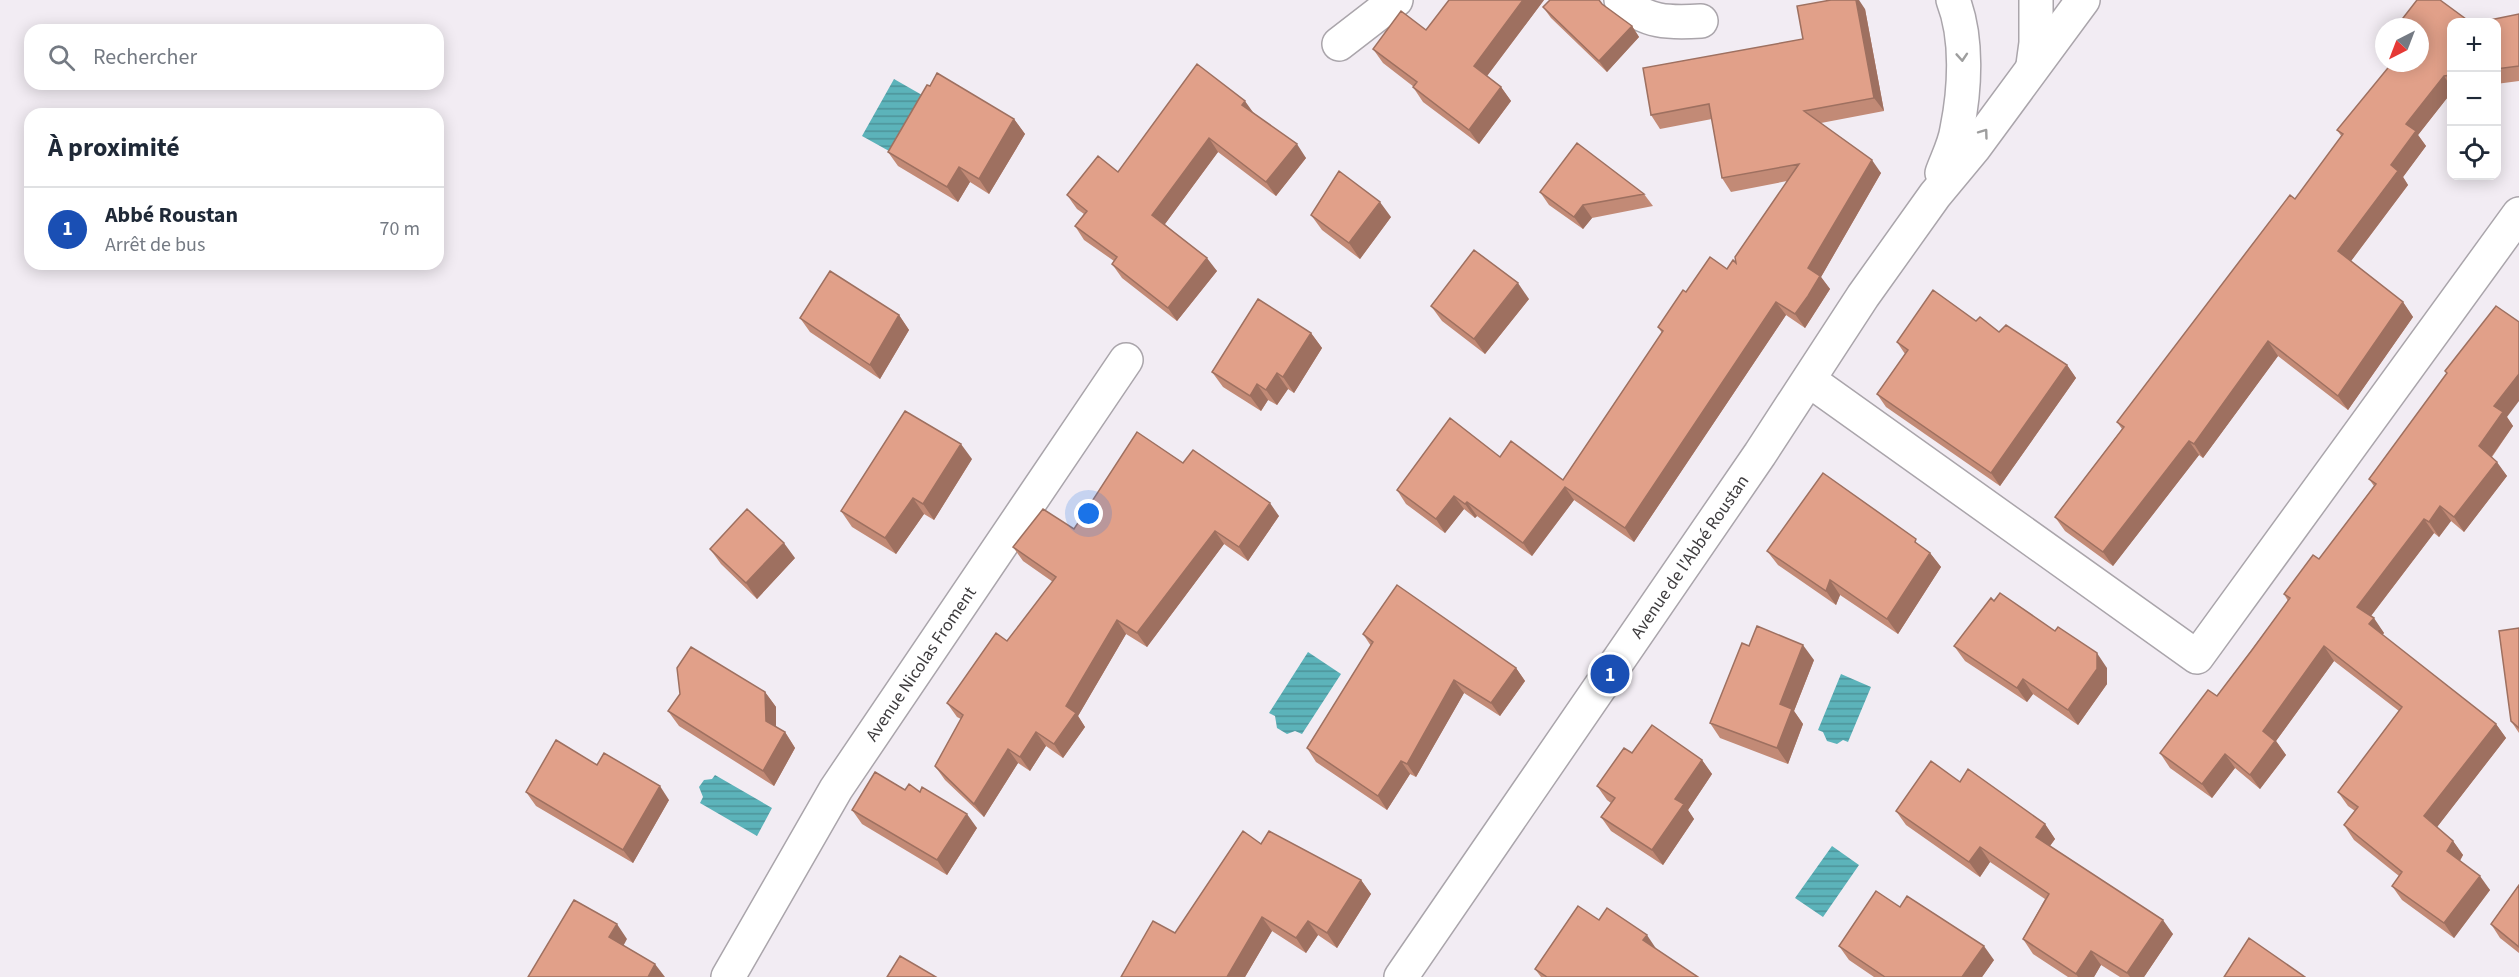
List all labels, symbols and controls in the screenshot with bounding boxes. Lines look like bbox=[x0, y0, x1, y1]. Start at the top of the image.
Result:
north arrow bbox=[2375, 18, 2429, 72]
map controls bbox=[2447, 18, 2501, 180]
button: + bbox=[2447, 18, 2501, 72]
search box bbox=[24, 24, 444, 90]
icon: search bbox=[45, 41, 78, 74]
text: Rechercher bbox=[93, 41, 197, 73]
one-way arrow bbox=[1956, 53, 1969, 62]
button: − bbox=[2447, 72, 2501, 126]
button: locate bbox=[2447, 126, 2501, 180]
one-way arrow bbox=[1977, 128, 1988, 139]
text: À proximité bbox=[48, 129, 180, 166]
text: Abbé Roustan bbox=[105, 199, 238, 231]
text: 1 bbox=[62, 215, 73, 243]
text: 70 m bbox=[380, 215, 420, 243]
text: Arrêt de bus bbox=[105, 231, 205, 259]
street label: Avenue de l'Abbé Roustan bbox=[1625, 470, 1755, 643]
your location bbox=[1074, 499, 1103, 528]
street label: Avenue Nicolas Froment bbox=[859, 581, 982, 746]
pin: 1 bbox=[1590, 652, 1630, 696]

